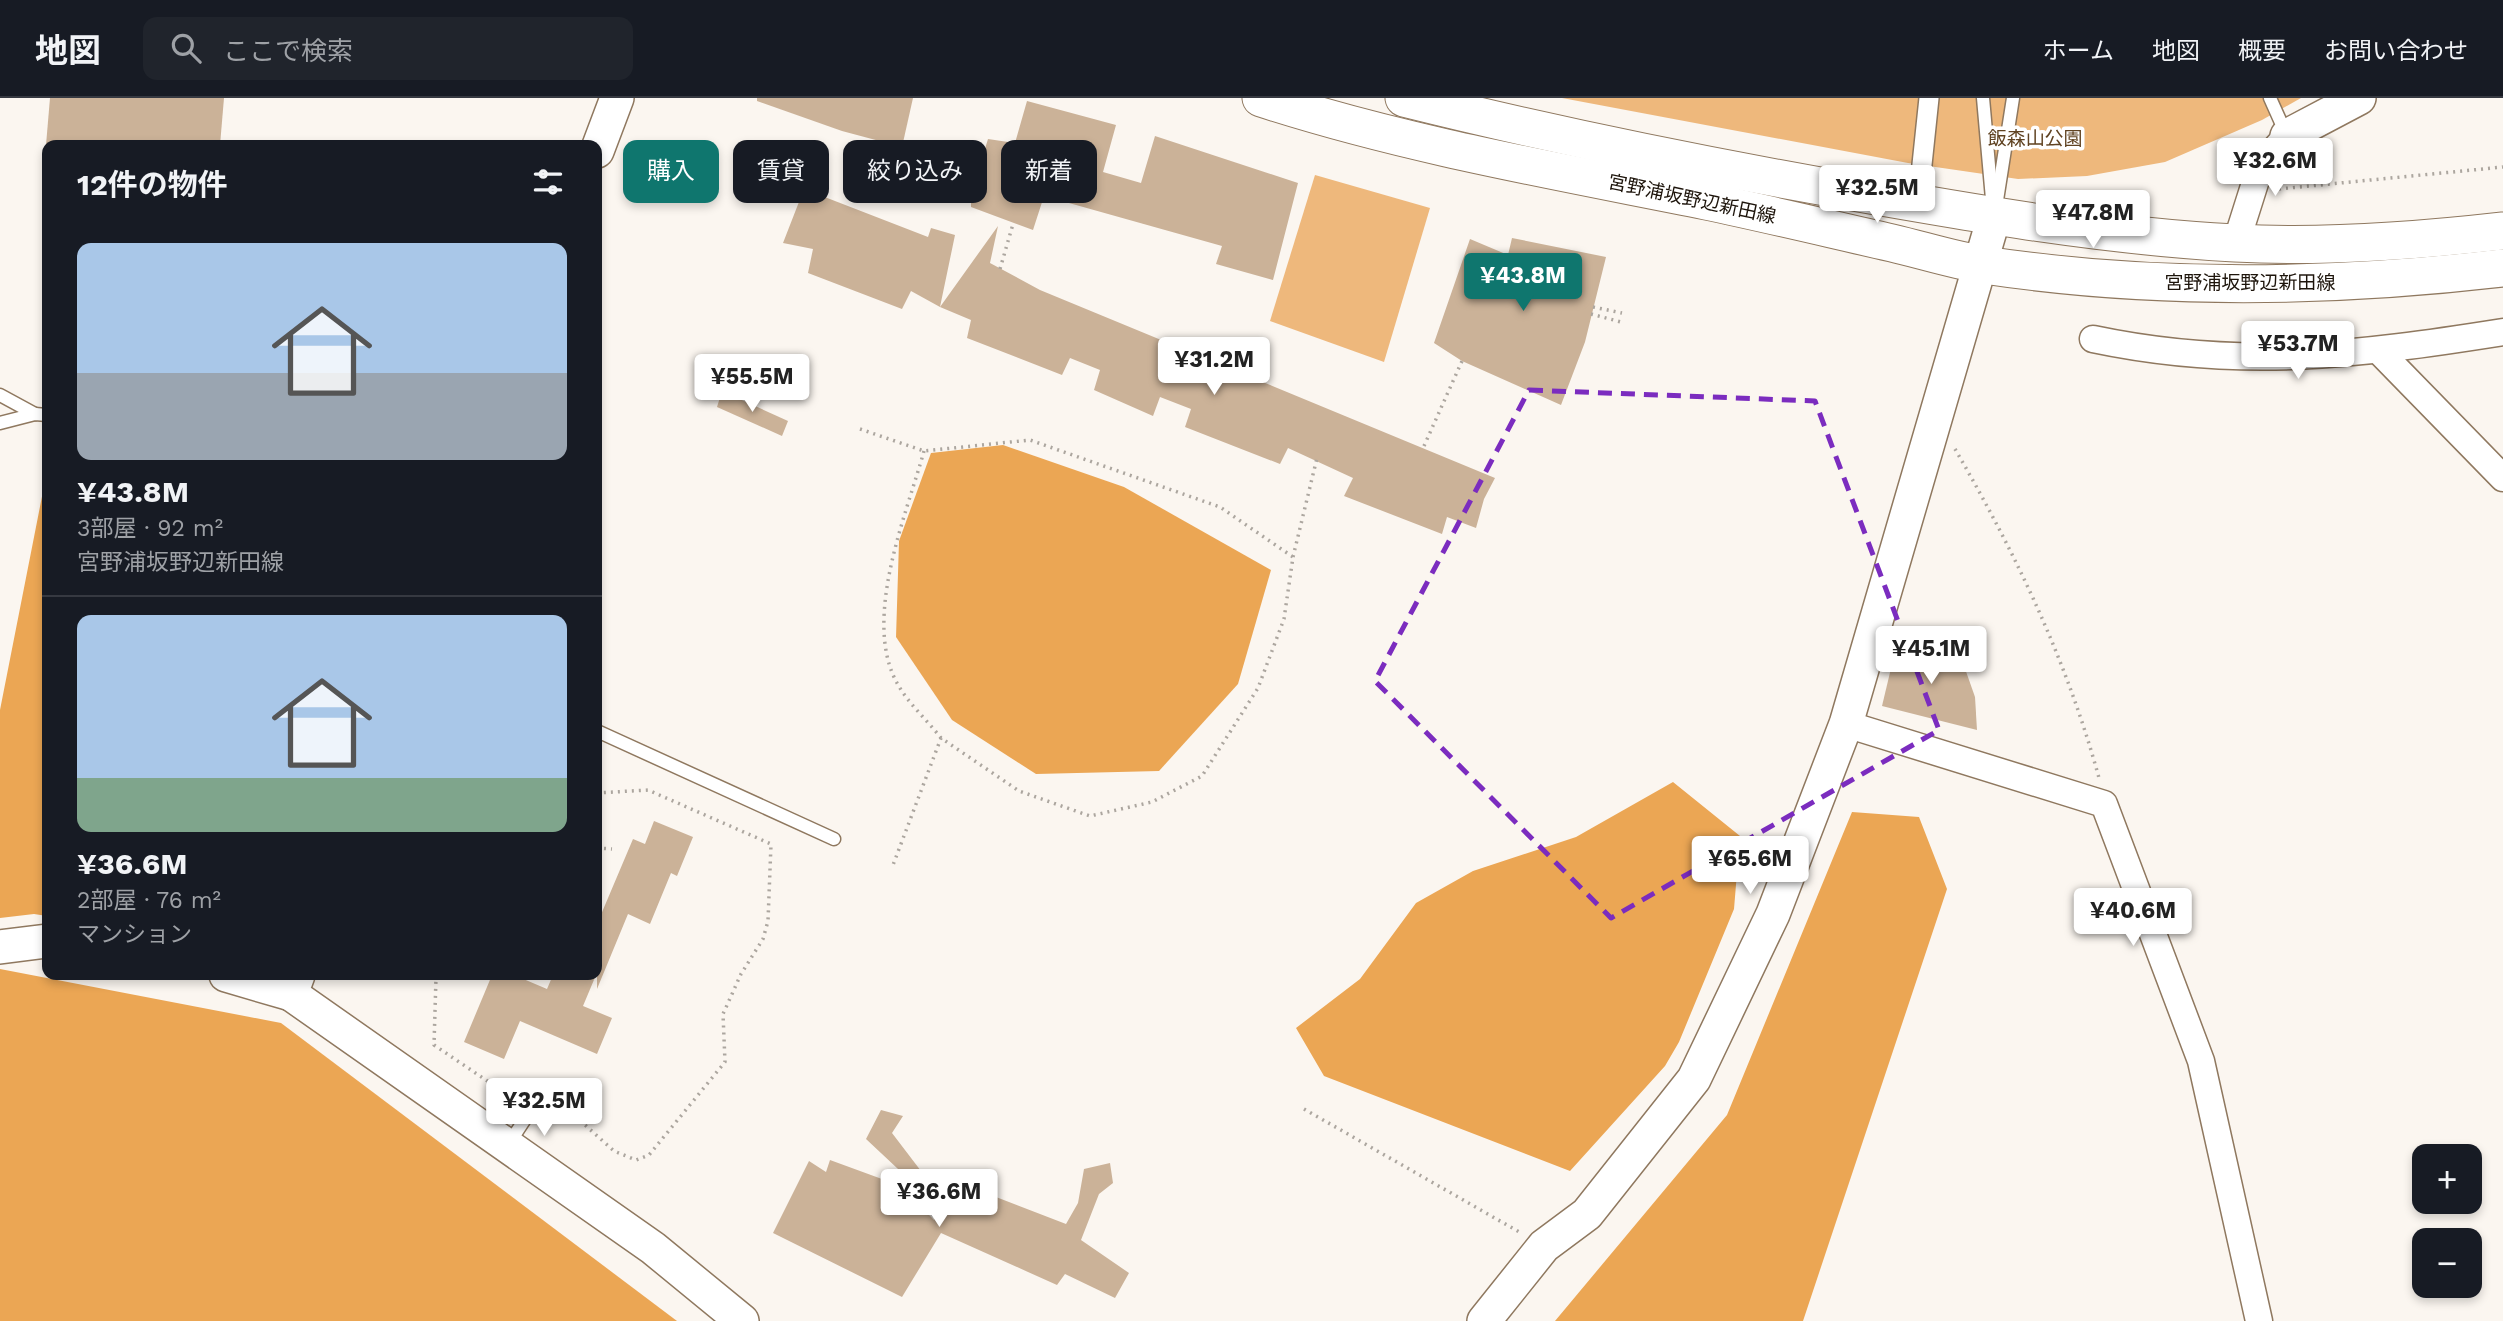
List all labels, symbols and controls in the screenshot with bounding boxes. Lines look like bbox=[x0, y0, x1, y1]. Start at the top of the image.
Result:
search box bbox=[143, 17, 633, 80]
icon: search bbox=[167, 29, 205, 67]
text: 地図 bbox=[35, 31, 101, 70]
text: ここで検索 bbox=[223, 36, 353, 66]
text: ホーム bbox=[2043, 37, 2114, 65]
text: 地図 bbox=[2152, 37, 2200, 65]
text: 概要 bbox=[2238, 37, 2286, 65]
text: お問い合わせ bbox=[2324, 37, 2468, 65]
park label: 飯森山公園 bbox=[1987, 127, 2083, 150]
pin: ¥32.6M bbox=[2218, 139, 2332, 198]
chip: 購入 bbox=[623, 140, 719, 203]
chip: 賃貸 bbox=[733, 140, 829, 203]
chip: 絞り込み bbox=[843, 140, 987, 203]
chip: 新着 bbox=[1001, 140, 1097, 203]
text: ¥32.6M bbox=[2233, 147, 2317, 174]
icon: filters bbox=[529, 163, 567, 201]
pin: ¥32.5M bbox=[1820, 166, 1934, 225]
text: 12件の物件 bbox=[77, 167, 228, 202]
street label: 宮野浦坂野辺新田線 bbox=[1606, 170, 1778, 228]
text: ¥32.5M bbox=[1835, 174, 1919, 201]
pin: ¥47.8M bbox=[2036, 190, 2150, 250]
text: ¥47.8M bbox=[2052, 199, 2134, 226]
pin: ¥43.8M bbox=[1466, 254, 1580, 313]
text: ¥43.8M bbox=[1480, 262, 1566, 289]
street label: 宮野浦坂野辺新田線 bbox=[2164, 271, 2336, 294]
icon: home bbox=[259, 288, 385, 414]
pin: ¥53.7M bbox=[2241, 322, 2355, 381]
text: ¥53.7M bbox=[2257, 330, 2339, 357]
pin: ¥31.2M bbox=[1157, 338, 1271, 397]
text: ¥31.2M bbox=[1174, 346, 1254, 373]
pin: ¥55.5M bbox=[695, 354, 809, 414]
text: ¥55.5M bbox=[710, 363, 794, 390]
text: ¥43.8M bbox=[77, 474, 189, 509]
text: 3部屋 · 92 m² bbox=[77, 515, 223, 542]
text: 宮野浦坂野辺新田線 bbox=[77, 549, 284, 576]
pin: ¥45.1M bbox=[1874, 626, 1988, 686]
text: ¥45.1M bbox=[1892, 635, 1970, 662]
icon: home bbox=[259, 660, 385, 786]
pin: ¥65.6M bbox=[1693, 836, 1807, 896]
text: ¥65.6M bbox=[1708, 845, 1792, 872]
text: ¥36.6M bbox=[77, 846, 188, 881]
text: 2部屋 · 76 m² bbox=[77, 887, 221, 914]
pin: ¥40.6M bbox=[2076, 888, 2190, 948]
text: ¥40.6M bbox=[2090, 897, 2176, 924]
text: マンション bbox=[77, 921, 192, 948]
pin: ¥32.5M bbox=[487, 1079, 601, 1138]
text: ¥32.5M bbox=[502, 1087, 586, 1114]
map controls bbox=[2412, 1144, 2482, 1298]
button: + bbox=[2412, 1144, 2482, 1214]
pin: ¥36.6M bbox=[882, 1170, 996, 1229]
text: ¥36.6M bbox=[897, 1178, 981, 1205]
button: − bbox=[2412, 1228, 2482, 1298]

